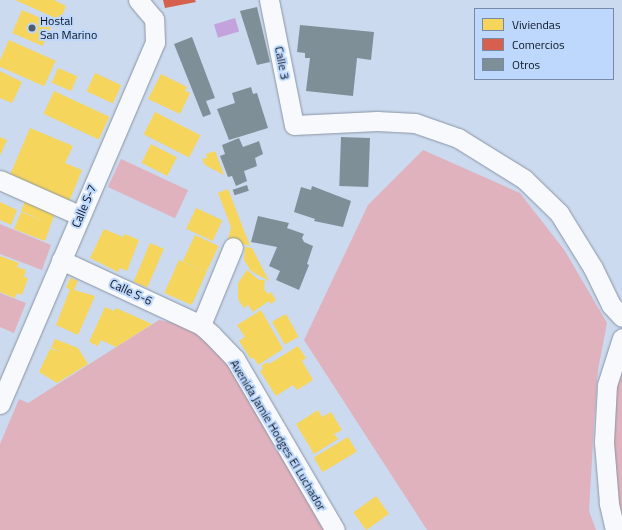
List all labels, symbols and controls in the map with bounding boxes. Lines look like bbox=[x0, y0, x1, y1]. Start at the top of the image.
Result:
legend bbox=[474, 8, 614, 80]
place label: Hostal San Marino bbox=[40, 14, 97, 42]
text: Viviendas bbox=[512, 15, 560, 34]
marker: Hostal San Marino bbox=[27, 23, 37, 33]
text: Comercios bbox=[512, 35, 565, 54]
street label: Calle 3 bbox=[272, 45, 292, 81]
text: Otros bbox=[512, 55, 540, 74]
street label: Calle S-7 bbox=[69, 182, 99, 230]
street label: Calle S-6 bbox=[107, 276, 155, 308]
street label: Avenida Jamie Hodges El Luchador bbox=[227, 357, 329, 513]

